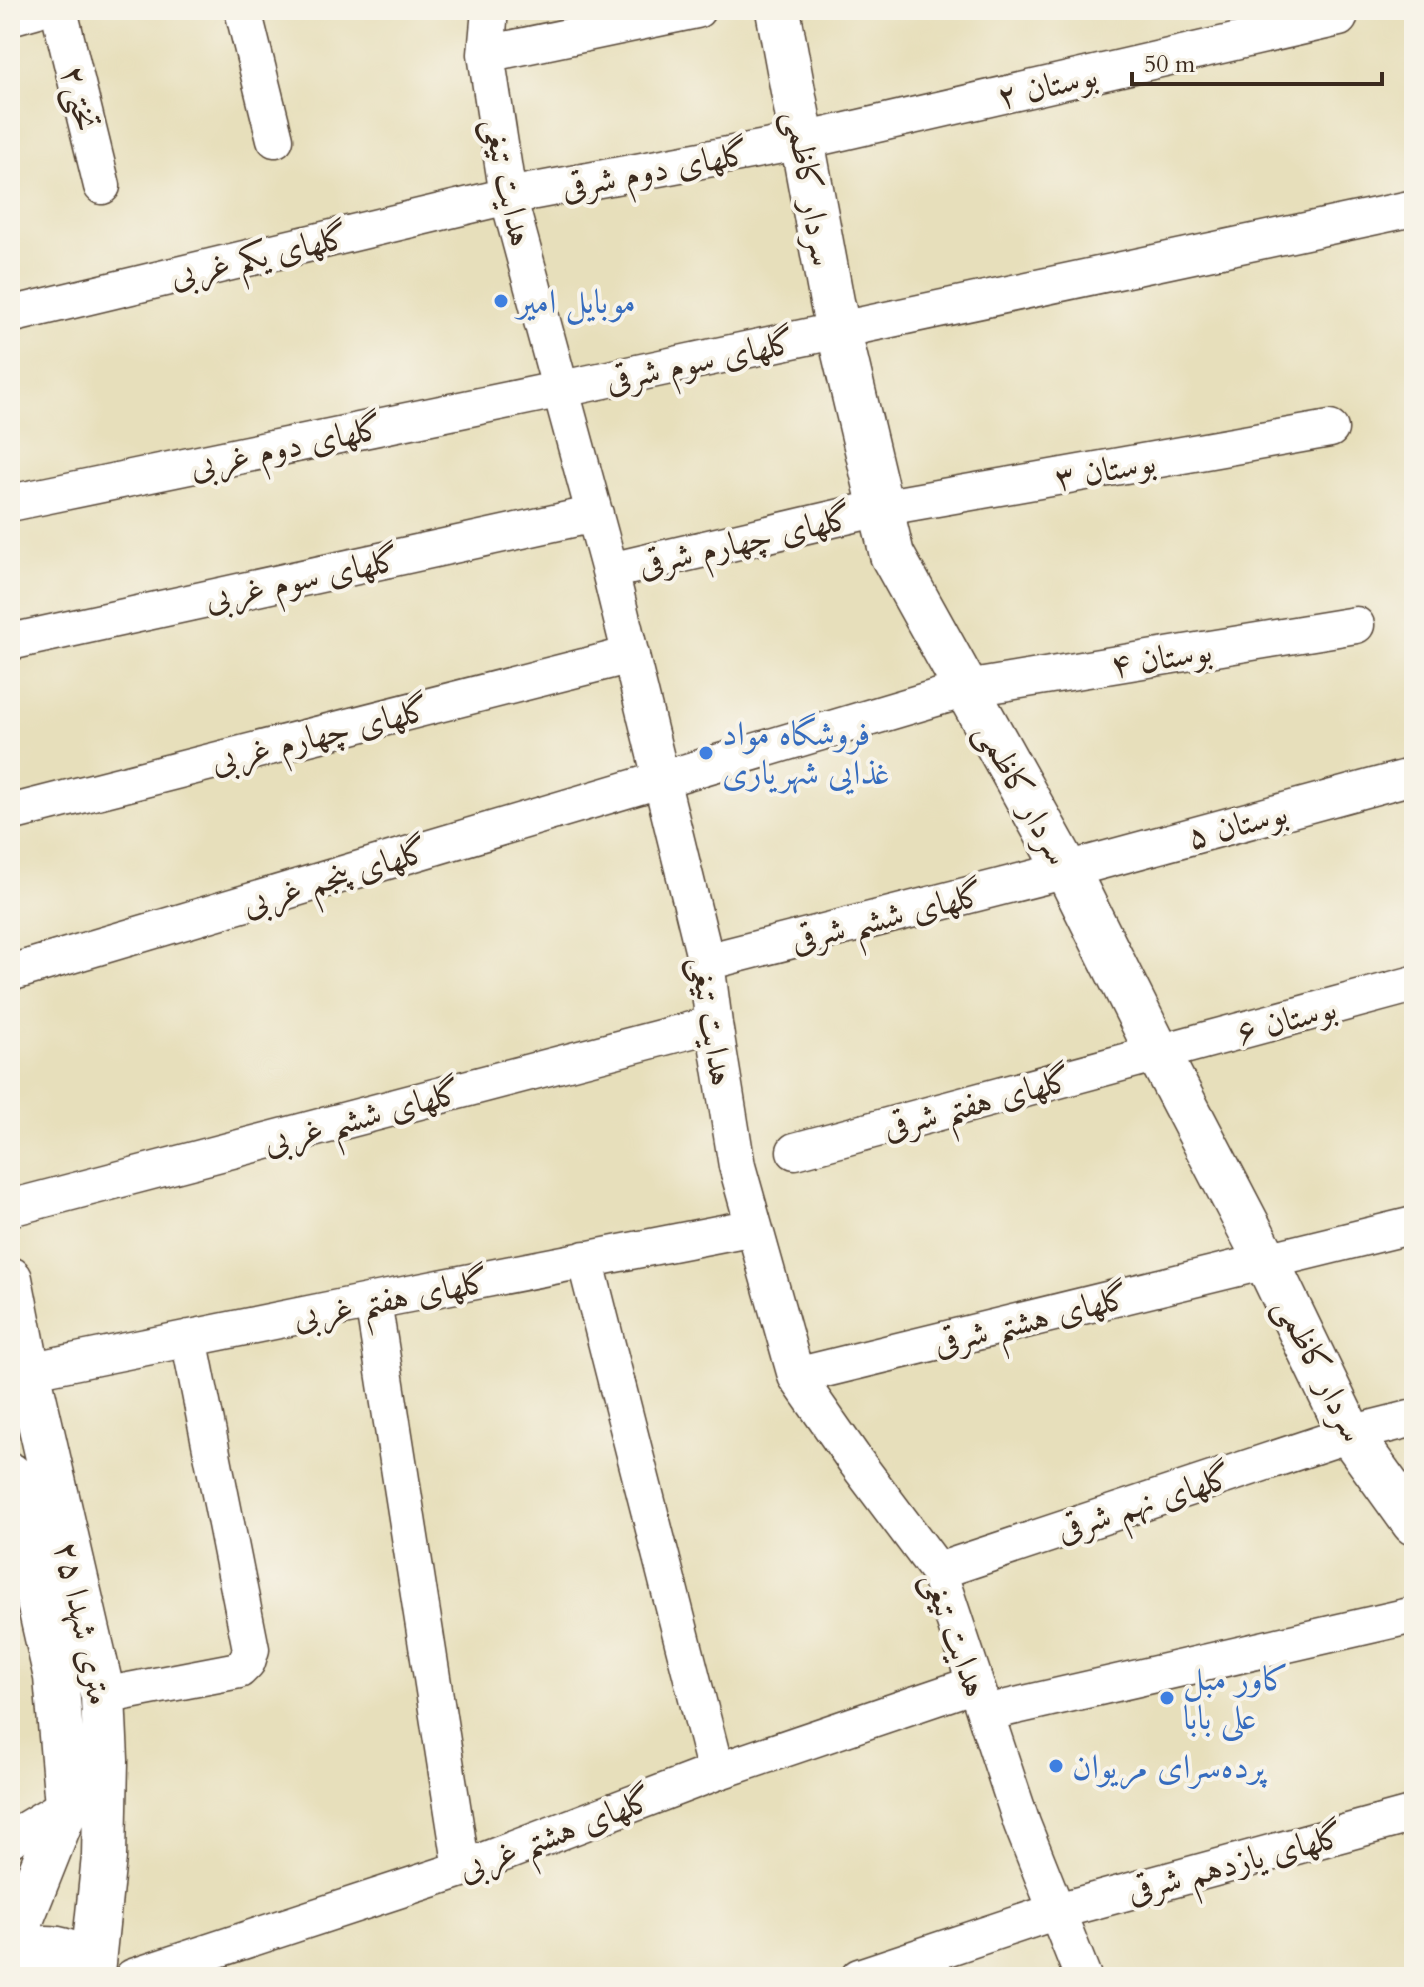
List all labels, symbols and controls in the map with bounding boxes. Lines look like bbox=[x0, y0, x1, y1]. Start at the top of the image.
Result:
scale bar bbox=[1132, 36, 1382, 86]
text: 50 m bbox=[1144, 48, 1196, 81]
street label: بوستان ۲ bbox=[992, 52, 1102, 120]
street label: تختی۲ bbox=[49, 60, 110, 136]
street label: سردار کاظمی bbox=[774, 107, 846, 270]
street label: هدایت تیغی bbox=[472, 114, 544, 251]
street label: گلهای دوم شرقی bbox=[557, 129, 754, 217]
street label: گلهای یکم غربی bbox=[165, 213, 355, 307]
place label: موبایل امیر bbox=[514, 279, 636, 325]
marker: موبایل امیر bbox=[492, 292, 510, 310]
street label: گلهای سوم شرقی bbox=[601, 318, 801, 409]
street label: گلهای دوم غربی bbox=[185, 404, 388, 496]
street label: بوستان ۳ bbox=[1051, 438, 1159, 501]
street label: گلهای چهارم شرقی bbox=[633, 494, 858, 594]
street label: گلهای سوم غربی bbox=[200, 536, 405, 628]
street label: بوستان ۴ bbox=[1107, 627, 1215, 689]
street label: گلهای چهارم غربی bbox=[206, 686, 436, 790]
place label: فروشگاه مواد غذایی شهریاری bbox=[722, 711, 890, 796]
street label: سردار کاظمی bbox=[965, 714, 1081, 873]
marker: فروشگاه مواد غذایی شهریاری bbox=[697, 744, 715, 762]
street label: بوستان ۵ bbox=[1182, 790, 1293, 860]
street label: گلهای پنجم غربی bbox=[236, 827, 437, 935]
street label: گلهای ششم شرقی bbox=[786, 871, 991, 973]
street label: هدایت تیغی bbox=[679, 953, 745, 1089]
street label: بوستان ۶ bbox=[1231, 985, 1342, 1055]
street label: گلهای هفتم شرقی bbox=[878, 1056, 1079, 1160]
street label: گلهای ششم غربی bbox=[258, 1068, 469, 1175]
street label: گلهای هفتم غربی bbox=[289, 1257, 495, 1350]
street label: گلهای هشتم شرقی bbox=[929, 1273, 1136, 1376]
street label: سردار کاظمی bbox=[1264, 1289, 1376, 1450]
street label: گلهای نهم شرقی bbox=[1051, 1453, 1241, 1561]
street label: ۲۵ متری شهدا bbox=[43, 1537, 123, 1709]
street label: هدایت تیغی bbox=[911, 1565, 999, 1704]
place label: کاور مبل علی بابا bbox=[1183, 1656, 1289, 1742]
marker: کاور مبل علی بابا bbox=[1158, 1689, 1176, 1707]
place label: پرده‌سرای مریوان bbox=[1072, 1744, 1268, 1790]
marker: پرده‌سرای مریوان bbox=[1047, 1757, 1065, 1775]
street label: گلهای هشتم غربی bbox=[451, 1776, 663, 1902]
street label: گلهای یازدهم شرقی bbox=[1122, 1812, 1351, 1922]

